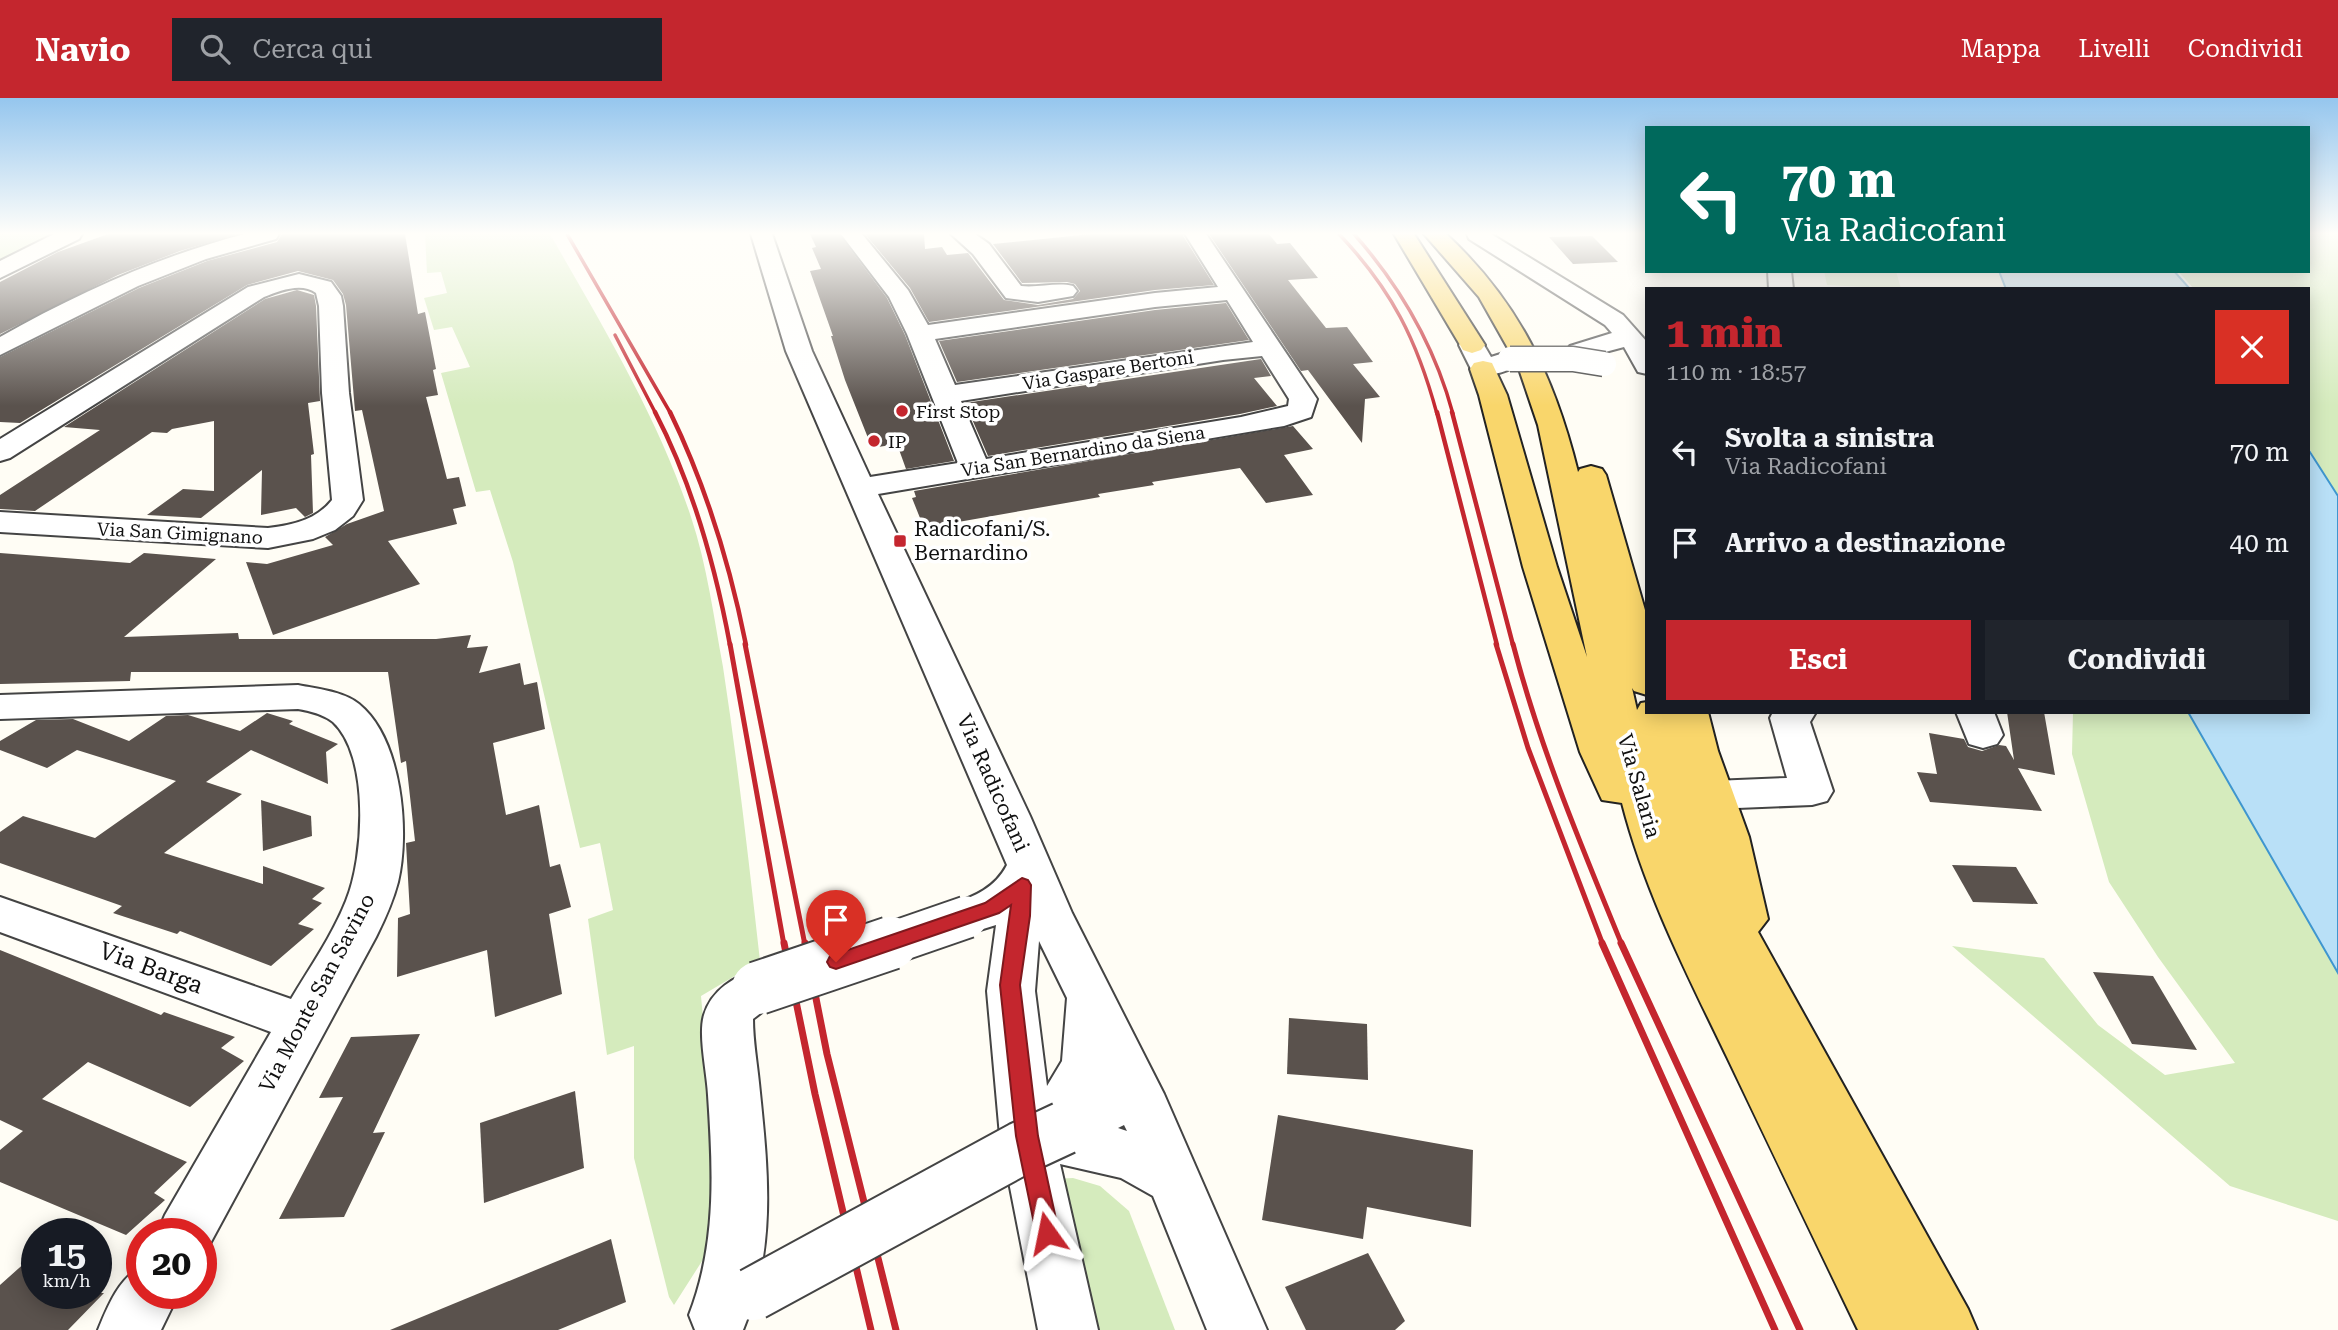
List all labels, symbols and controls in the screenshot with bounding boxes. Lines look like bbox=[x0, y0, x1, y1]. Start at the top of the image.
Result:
search box bbox=[172, 18, 662, 81]
text: Navio bbox=[35, 30, 130, 69]
icon: search bbox=[196, 30, 234, 68]
text: Cerca qui bbox=[252, 34, 372, 64]
text: Mappa bbox=[1961, 35, 2040, 63]
text: Livelli bbox=[2078, 35, 2150, 63]
text: Condividi bbox=[2188, 35, 2303, 63]
text: 70 m bbox=[1781, 152, 1896, 209]
icon: left bbox=[1666, 154, 1757, 245]
text: Via Radicofani bbox=[1781, 211, 2006, 249]
text: 1 min bbox=[1666, 308, 1783, 357]
button: close bbox=[2215, 310, 2289, 384]
street label: Via Gaspare Bertoni bbox=[1021, 346, 1195, 394]
text: 110 m · 18:57 bbox=[1666, 359, 1806, 386]
place label: First Stop bbox=[916, 401, 1000, 422]
marker: First Stop bbox=[894, 403, 910, 419]
street label: Via San Bernardino da Siena bbox=[960, 421, 1207, 481]
text: Svolta a sinistra bbox=[1725, 423, 1934, 453]
place label: IP bbox=[888, 431, 906, 452]
marker: IP bbox=[866, 433, 882, 449]
icon: left bbox=[1666, 433, 1704, 471]
text: 70 m bbox=[2230, 437, 2289, 467]
text: Via Radicofani bbox=[1725, 453, 1887, 480]
place label: Radicofani/S. Bernardino bbox=[914, 517, 1050, 565]
street label: Via San Gimignano bbox=[97, 518, 263, 548]
icon: arrive bbox=[1666, 524, 1704, 562]
text: Arrivo a destinazione bbox=[1725, 528, 2006, 558]
text: 40 m bbox=[2230, 528, 2289, 558]
marker: Radicofani/S. Bernardino bbox=[892, 533, 908, 549]
button: Esci bbox=[1666, 620, 1971, 700]
button: Condividi bbox=[1985, 620, 2289, 700]
street label: Via Radicofani bbox=[952, 711, 1034, 856]
street label: Via Salaria bbox=[1613, 731, 1665, 841]
street label: Via Monte San Savino bbox=[254, 890, 380, 1096]
pin bbox=[806, 890, 866, 962]
icon: arrive bbox=[817, 901, 855, 939]
street label: Via Barga bbox=[95, 936, 207, 1000]
position arrow bbox=[1010, 1196, 1084, 1270]
speed limit sign: 20 bbox=[126, 1218, 217, 1309]
text: 15 bbox=[47, 1234, 86, 1275]
text: km/h bbox=[42, 1270, 91, 1291]

